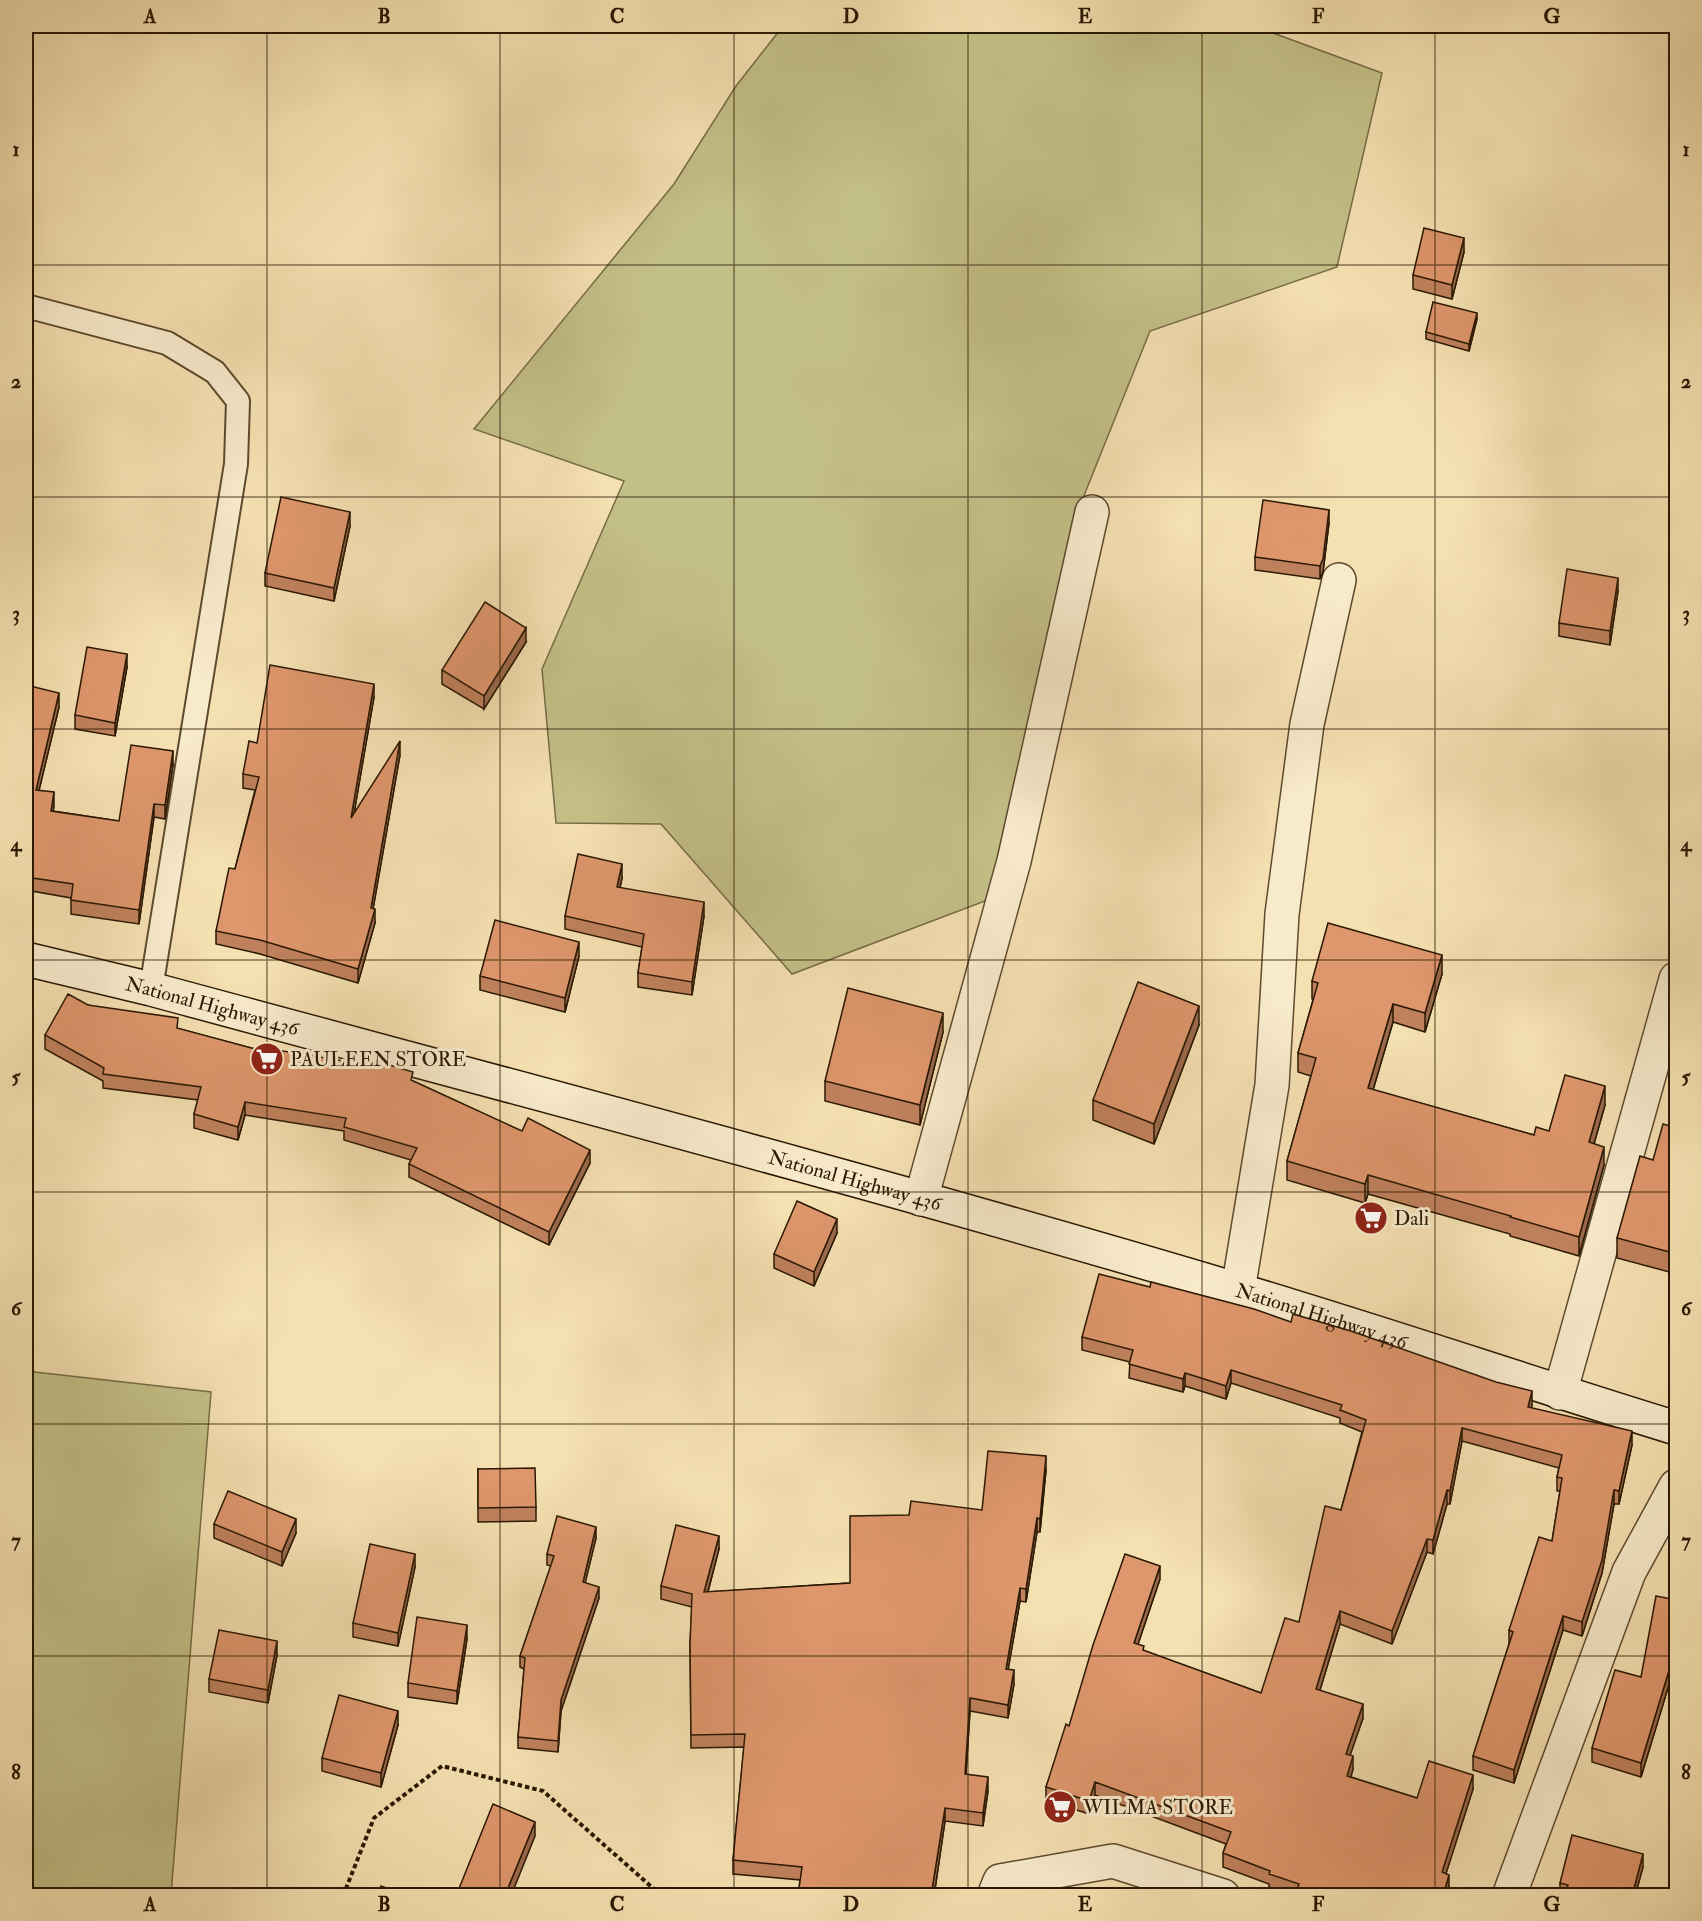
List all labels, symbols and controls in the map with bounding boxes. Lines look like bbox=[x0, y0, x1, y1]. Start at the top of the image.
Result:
text: A bbox=[143, 4, 157, 29]
text: B bbox=[377, 4, 391, 29]
text: C bbox=[610, 4, 624, 29]
text: D bbox=[843, 4, 859, 29]
text: E bbox=[1078, 4, 1093, 29]
text: F bbox=[1312, 4, 1325, 29]
text: G bbox=[1544, 4, 1561, 29]
text: 1 bbox=[12, 137, 20, 162]
text: 1 bbox=[1682, 137, 1690, 162]
text: 2 bbox=[11, 369, 21, 394]
text: 2 bbox=[1681, 369, 1691, 394]
text: 3 bbox=[12, 601, 20, 626]
text: 3 bbox=[1682, 601, 1690, 626]
text: 4 bbox=[10, 832, 23, 857]
text: 4 bbox=[1680, 832, 1693, 857]
street label: National Highway 436 bbox=[123, 971, 303, 1041]
supermarket icon: PAULEEN STORE bbox=[249, 1041, 285, 1077]
place label: PAULEEN STORE bbox=[290, 1047, 466, 1072]
text: 5 bbox=[12, 1064, 22, 1089]
text: 5 bbox=[1682, 1064, 1692, 1089]
street label: National Highway 436 bbox=[766, 1144, 945, 1216]
supermarket icon: Dali bbox=[1353, 1200, 1389, 1236]
place label: Dali bbox=[1394, 1206, 1429, 1231]
street label: National Highway 436 bbox=[1233, 1277, 1412, 1355]
text: 6 bbox=[11, 1296, 23, 1321]
text: 6 bbox=[1681, 1296, 1693, 1321]
text: 7 bbox=[11, 1528, 21, 1553]
text: 7 bbox=[1681, 1528, 1691, 1553]
text: 8 bbox=[11, 1760, 21, 1785]
text: 8 bbox=[1681, 1760, 1691, 1785]
supermarket icon: WILMA STORE bbox=[1042, 1789, 1078, 1825]
place label: WILMA STORE bbox=[1082, 1795, 1233, 1820]
text: A bbox=[143, 1892, 157, 1917]
text: B bbox=[377, 1892, 391, 1917]
text: C bbox=[610, 1892, 624, 1917]
text: D bbox=[843, 1892, 859, 1917]
text: E bbox=[1078, 1892, 1093, 1917]
text: F bbox=[1312, 1892, 1325, 1917]
text: G bbox=[1544, 1892, 1561, 1917]

